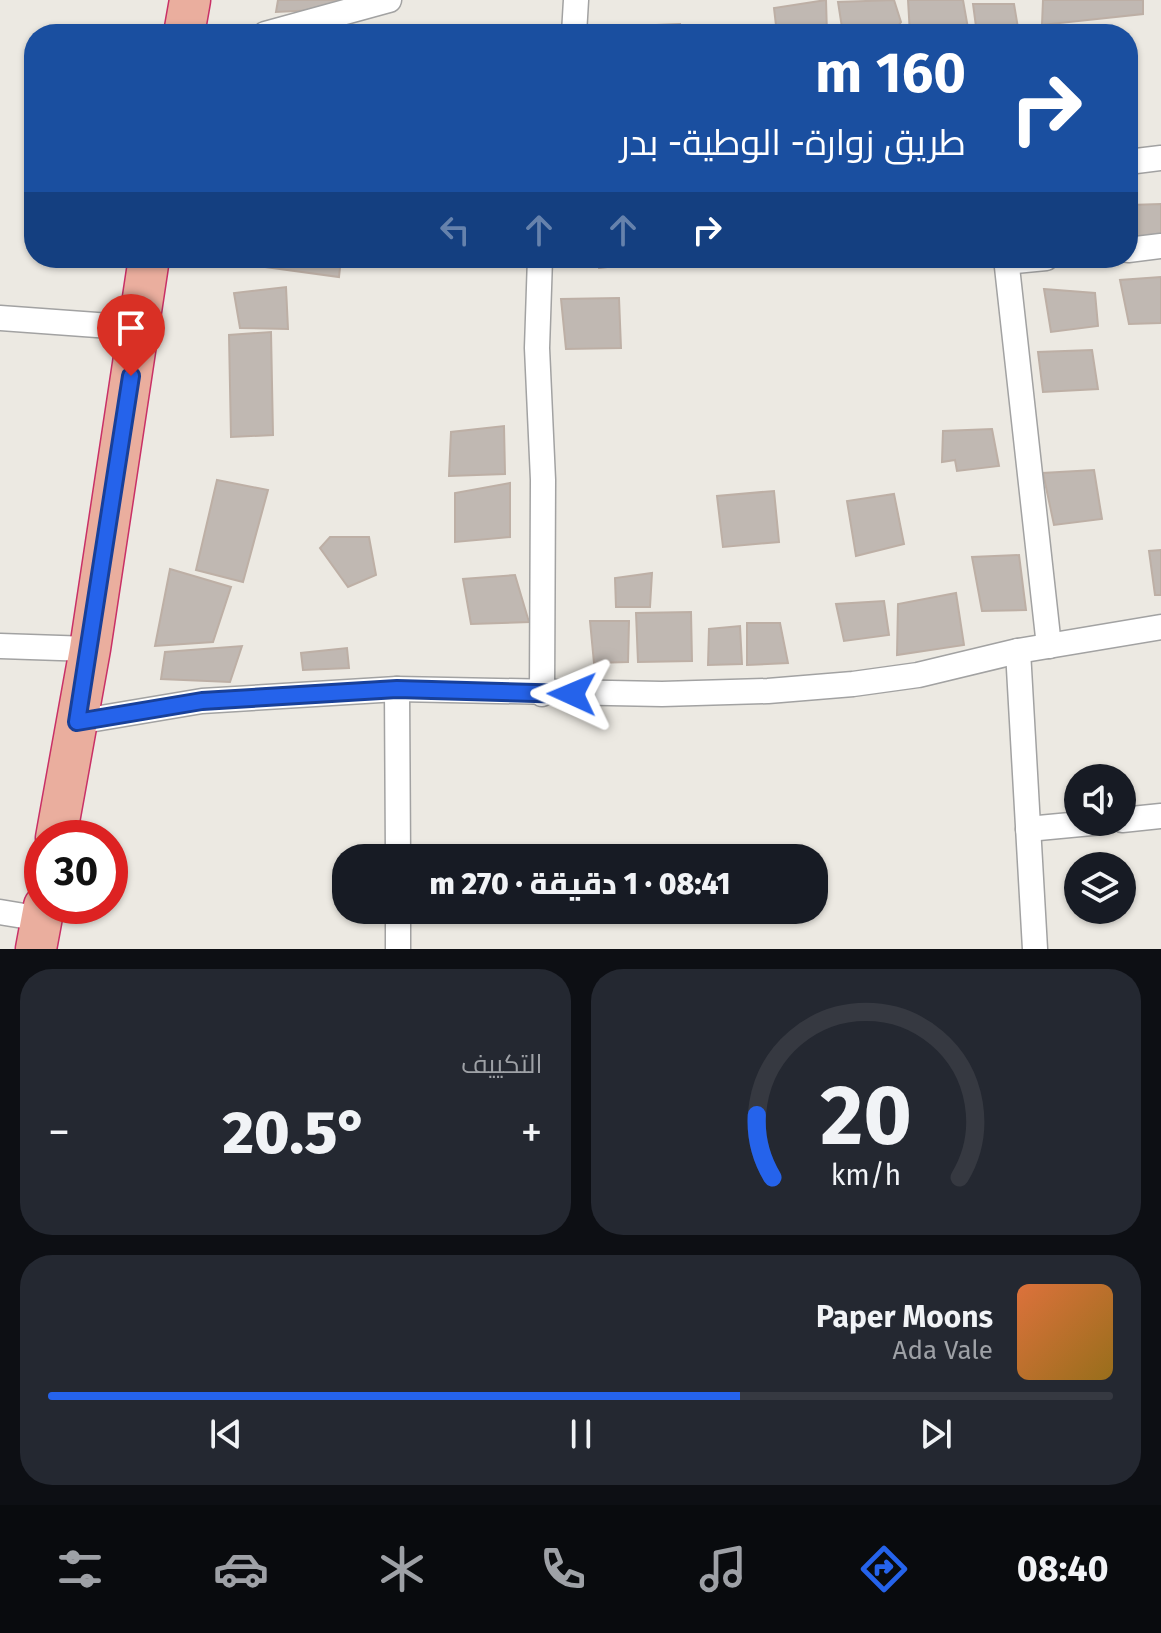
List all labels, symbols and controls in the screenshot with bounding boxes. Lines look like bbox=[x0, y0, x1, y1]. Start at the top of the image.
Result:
text: 160 m bbox=[815, 40, 966, 107]
icon: right bbox=[994, 56, 1098, 160]
text: طريق زوارة- الوطية- بدر bbox=[620, 121, 966, 165]
icon: left bbox=[433, 208, 477, 252]
icon: ahead bbox=[517, 208, 561, 252]
icon: ahead bbox=[601, 208, 645, 252]
icon: right bbox=[685, 208, 729, 252]
pin bbox=[97, 294, 165, 376]
icon: arrive bbox=[109, 306, 153, 350]
position arrow bbox=[530, 652, 614, 736]
map controls bbox=[1064, 764, 1136, 924]
button: sound bbox=[1064, 764, 1136, 836]
speed limit sign: 30 bbox=[24, 820, 128, 924]
button: layers bbox=[1064, 852, 1136, 924]
text: 08:41 · 1 دقيقة · 270 m bbox=[430, 866, 730, 902]
text: التكييف bbox=[461, 1049, 543, 1080]
text: 20 bbox=[820, 1066, 912, 1166]
text: 20.5° bbox=[223, 1097, 368, 1169]
text: − bbox=[48, 1106, 70, 1159]
text: + bbox=[521, 1106, 542, 1159]
text: km/h bbox=[830, 1158, 901, 1193]
text: Paper Moons bbox=[816, 1299, 993, 1335]
text: Ada Vale bbox=[893, 1335, 993, 1366]
icon: previous bbox=[204, 1412, 248, 1456]
icon: pause bbox=[559, 1412, 603, 1456]
icon: next bbox=[914, 1412, 958, 1456]
icon: filters bbox=[52, 1541, 108, 1597]
icon: car bbox=[213, 1541, 269, 1597]
icon: climate bbox=[374, 1541, 430, 1597]
icon: phone bbox=[535, 1541, 591, 1597]
icon: music bbox=[695, 1541, 751, 1597]
icon: directions bbox=[856, 1541, 912, 1597]
text: 08:40 bbox=[1017, 1547, 1109, 1591]

